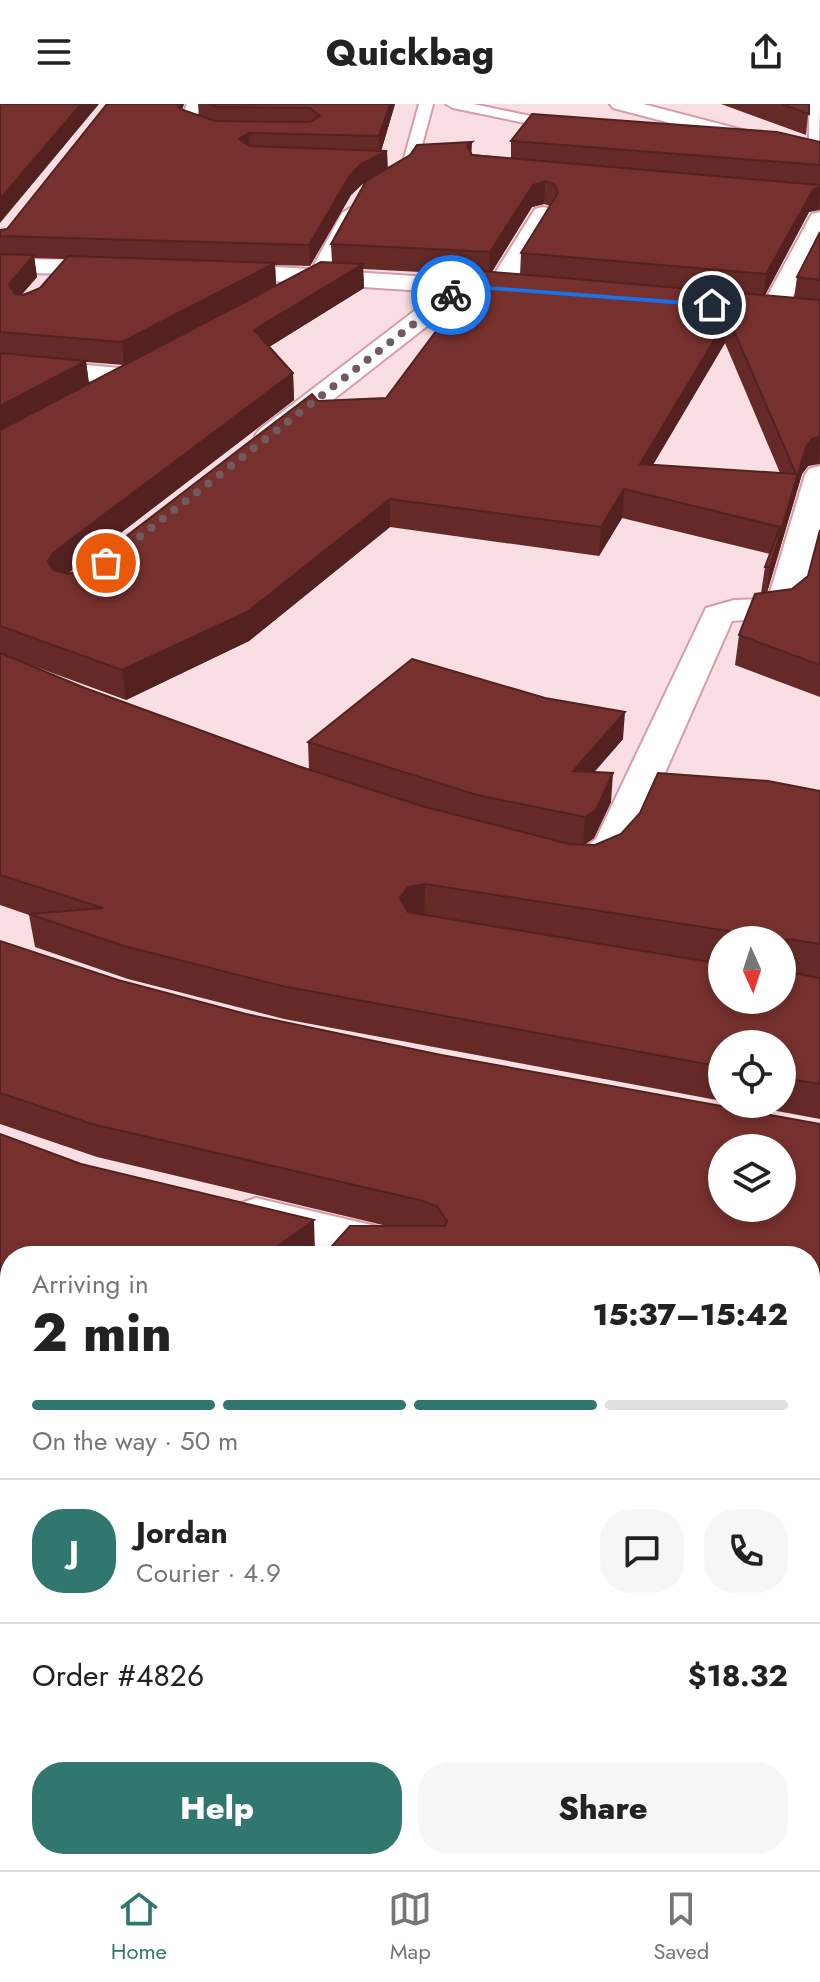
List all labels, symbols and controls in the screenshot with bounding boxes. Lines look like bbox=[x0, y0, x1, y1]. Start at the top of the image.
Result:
text: Quickbag bbox=[326, 26, 494, 78]
icon: menu bbox=[32, 30, 76, 74]
icon: share bbox=[744, 30, 788, 74]
courier bbox=[411, 255, 491, 335]
pin bbox=[678, 271, 746, 339]
icon: bike bbox=[429, 273, 473, 317]
icon: home bbox=[690, 283, 734, 327]
pin bbox=[72, 529, 140, 597]
icon: bag bbox=[84, 541, 128, 585]
north arrow bbox=[708, 926, 796, 1014]
map controls bbox=[708, 926, 796, 1222]
button: locate bbox=[708, 1030, 796, 1118]
button: layers bbox=[708, 1134, 796, 1222]
text: Arriving in bbox=[32, 1265, 149, 1303]
text: 15:37–15:42 bbox=[593, 1293, 788, 1336]
text: 2 min bbox=[32, 1295, 172, 1371]
text: On the way · 50 m bbox=[32, 1422, 238, 1460]
button: chat bbox=[600, 1509, 684, 1593]
button: phone bbox=[704, 1509, 788, 1593]
text: Jordan bbox=[136, 1511, 228, 1554]
text: J bbox=[69, 1530, 79, 1573]
text: Courier · 4.9 bbox=[136, 1554, 281, 1592]
text: Order #4826 bbox=[32, 1654, 204, 1697]
text: $18.32 bbox=[688, 1654, 788, 1697]
button: Help bbox=[32, 1762, 402, 1854]
button: Share bbox=[418, 1762, 788, 1854]
tab: Home bbox=[111, 1887, 167, 1967]
tab: Map bbox=[388, 1887, 432, 1967]
tab: Saved bbox=[654, 1887, 709, 1967]

